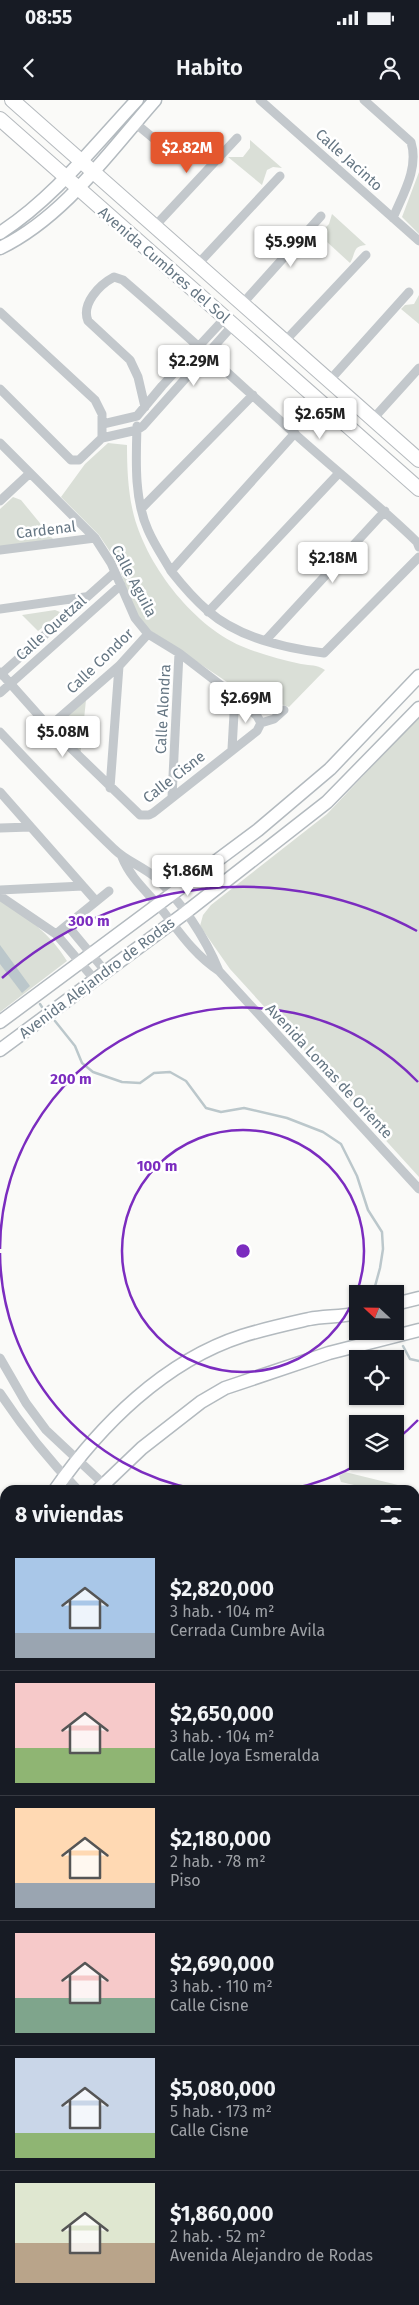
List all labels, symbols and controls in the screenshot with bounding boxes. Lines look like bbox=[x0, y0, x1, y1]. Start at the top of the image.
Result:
text: 08:55 bbox=[25, 6, 72, 29]
icon: back bbox=[15, 54, 43, 82]
text: Habito bbox=[176, 54, 243, 81]
icon: person bbox=[376, 54, 404, 82]
street label: Calle Jacinto bbox=[312, 125, 386, 195]
pin: $2.82M bbox=[146, 132, 228, 174]
text: $2.82M bbox=[162, 138, 212, 157]
street label: Avenida Cumbres del Sol bbox=[95, 203, 234, 327]
pin: $5.99M bbox=[250, 226, 332, 268]
text: $5.99M bbox=[265, 232, 317, 251]
pin: $2.29M bbox=[153, 344, 235, 387]
text: $2.29M bbox=[169, 351, 219, 370]
pin: $2.65M bbox=[279, 398, 361, 440]
text: $2.65M bbox=[295, 404, 345, 423]
street label: Cardenal bbox=[15, 517, 78, 543]
street label: Calle Aguila bbox=[108, 542, 160, 620]
pin: $2.18M bbox=[292, 542, 374, 584]
text: $2.18M bbox=[309, 548, 357, 567]
street label: Calle Quetzal bbox=[12, 591, 90, 664]
street label: Calle Condor bbox=[63, 624, 137, 697]
street label: Calle Alondra bbox=[152, 664, 174, 754]
pin: $2.69M bbox=[205, 682, 287, 724]
text: $2.69M bbox=[221, 688, 271, 707]
pin: $5.08M bbox=[22, 716, 104, 758]
text: $5.08M bbox=[37, 722, 89, 741]
street label: Calle Cisne bbox=[139, 747, 209, 807]
pin: $1.86M bbox=[147, 854, 229, 897]
text: $1.86M bbox=[163, 861, 213, 880]
text: 300 m bbox=[67, 912, 110, 930]
street label: Avenida Alejandro de Rodas bbox=[16, 914, 178, 1042]
street label: Avenida Lomas de Oriente bbox=[262, 1000, 396, 1142]
text: 200 m bbox=[50, 1070, 92, 1088]
text: 100 m bbox=[137, 1157, 177, 1175]
centre of rings bbox=[234, 1242, 252, 1260]
north arrow bbox=[349, 1285, 404, 1340]
map controls bbox=[349, 1285, 404, 1470]
button: locate bbox=[349, 1350, 404, 1405]
button: layers bbox=[349, 1415, 404, 1470]
icon: filters bbox=[377, 1501, 405, 1529]
text: 8 viviendas bbox=[15, 1502, 123, 1528]
text: $2,820,000 bbox=[170, 1576, 274, 1602]
icon: home bbox=[55, 1578, 115, 1638]
text: 3 hab. · 104 m² bbox=[170, 1602, 274, 1621]
text: Cerrada Cumbre Avila bbox=[170, 1621, 325, 1640]
text: $2,650,000 bbox=[170, 1701, 274, 1727]
icon: home bbox=[55, 1703, 115, 1763]
text: 3 hab. · 104 m² bbox=[170, 1727, 274, 1746]
text: Calle Joya Esmeralda bbox=[170, 1746, 320, 1765]
text: $2,180,000 bbox=[170, 1826, 271, 1852]
icon: home bbox=[55, 1828, 115, 1888]
text: 2 hab. · 78 m² bbox=[170, 1852, 266, 1871]
text: Piso bbox=[170, 1871, 201, 1890]
text: $2,690,000 bbox=[170, 1951, 274, 1977]
icon: home bbox=[55, 1953, 115, 2013]
text: 3 hab. · 110 m² bbox=[170, 1977, 273, 1996]
text: Calle Cisne bbox=[170, 1996, 249, 2015]
text: $5,080,000 bbox=[170, 2076, 276, 2102]
icon: home bbox=[55, 2078, 115, 2138]
text: 5 hab. · 173 m² bbox=[170, 2102, 272, 2121]
text: Calle Cisne bbox=[170, 2121, 249, 2140]
text: $1,860,000 bbox=[170, 2201, 274, 2227]
icon: home bbox=[55, 2203, 115, 2263]
text: 2 hab. · 52 m² bbox=[170, 2227, 266, 2246]
text: Avenida Alejandro de Rodas bbox=[170, 2246, 373, 2265]

